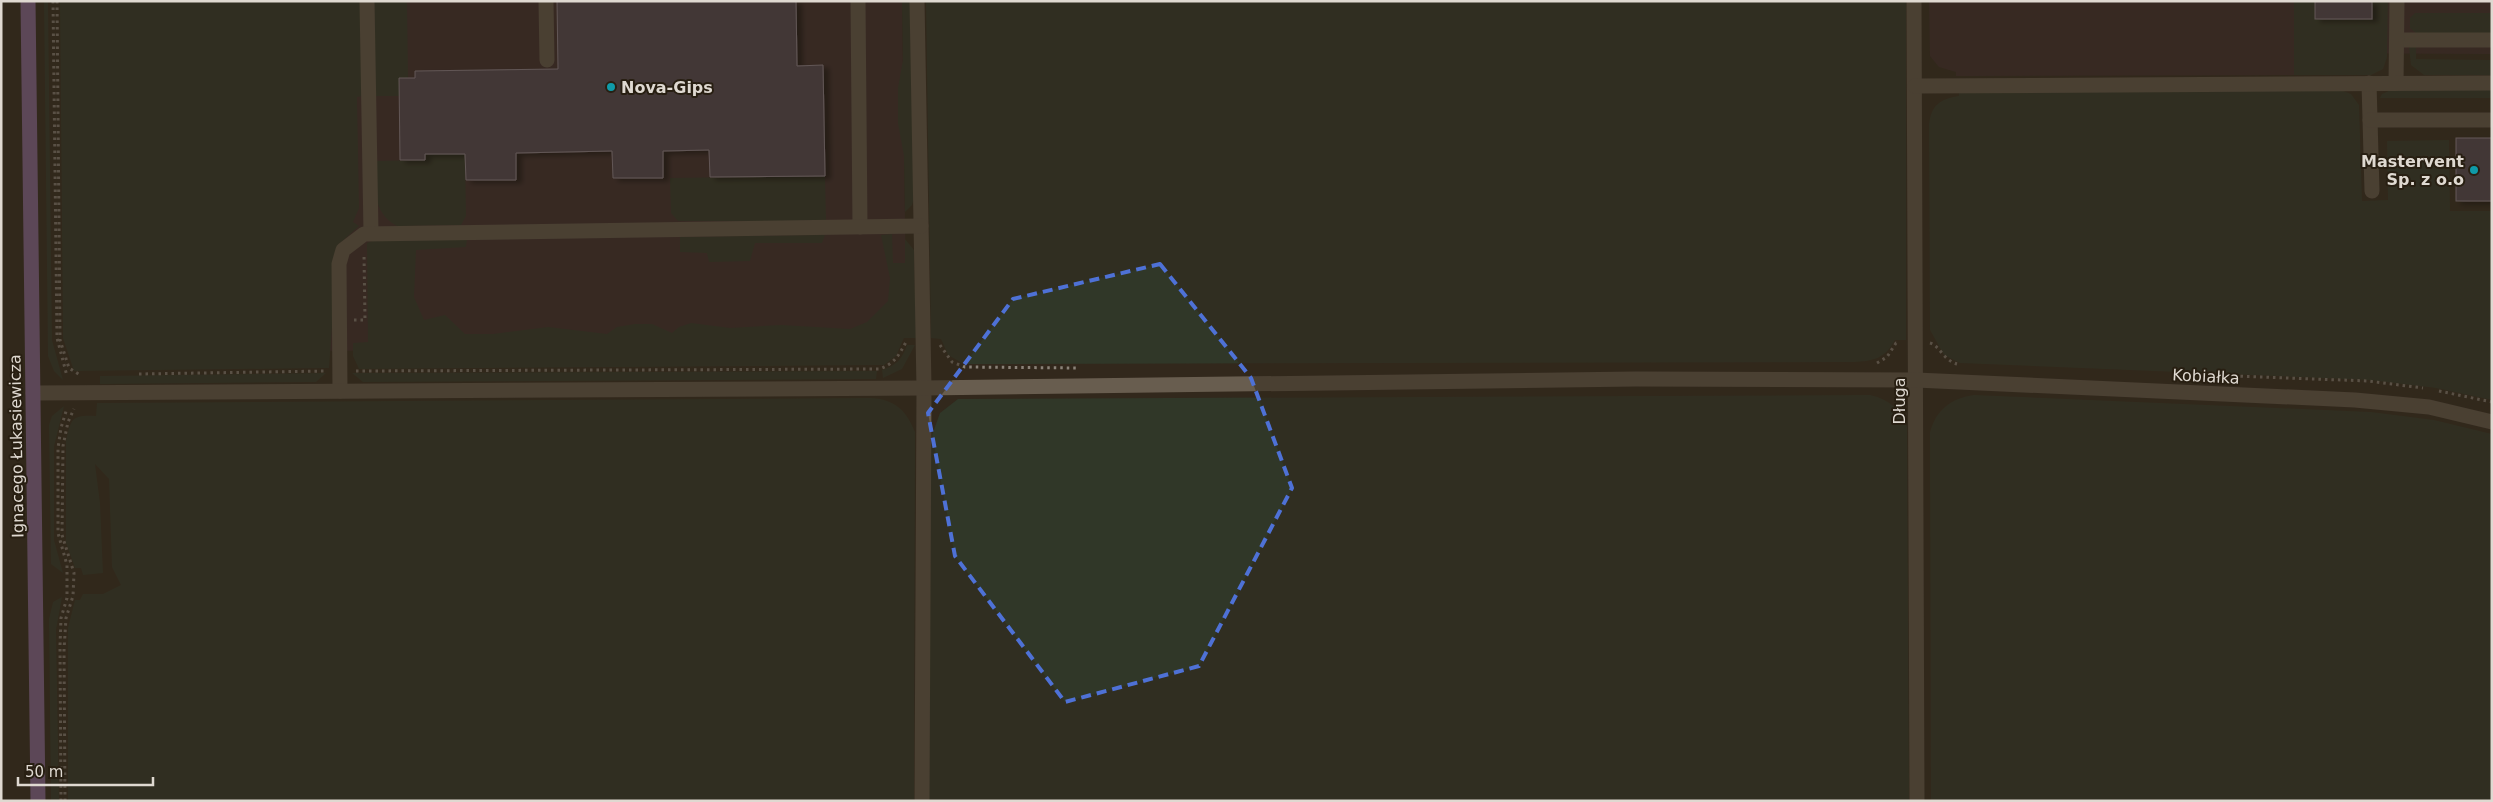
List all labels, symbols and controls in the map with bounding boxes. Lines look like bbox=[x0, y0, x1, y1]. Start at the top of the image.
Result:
place label: Nova-Gips bbox=[621, 78, 713, 97]
marker: Nova-Gips bbox=[605, 81, 617, 93]
place label: Mastervent Sp. z o.o bbox=[2361, 152, 2464, 189]
marker: Mastervent Sp. z o.o bbox=[2468, 164, 2480, 176]
street label: Ignacego Łukasiewicza bbox=[5, 354, 28, 538]
street label: Kobiałka bbox=[2172, 365, 2240, 388]
street label: Długa bbox=[1890, 378, 1909, 424]
scale bar bbox=[18, 754, 152, 786]
text: 50 m bbox=[25, 763, 63, 781]

